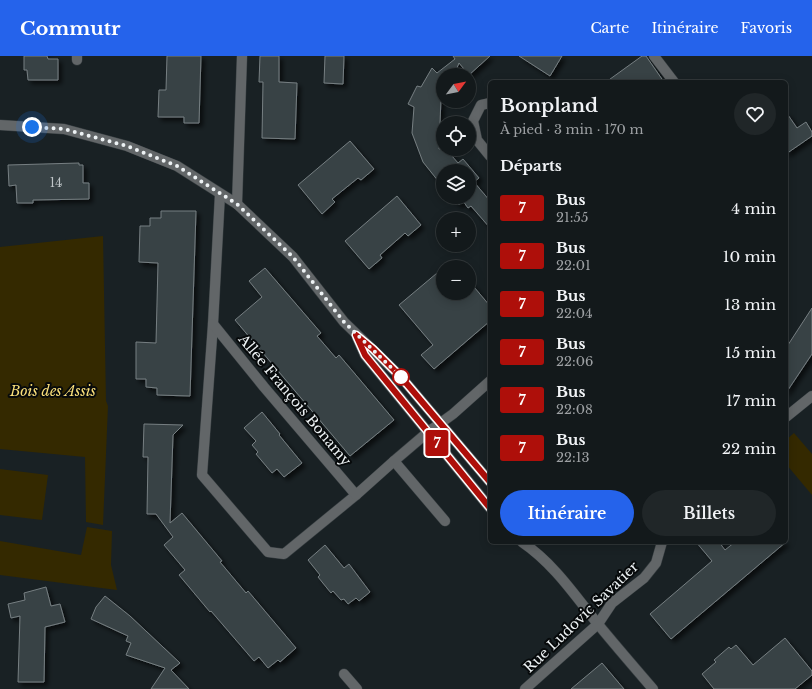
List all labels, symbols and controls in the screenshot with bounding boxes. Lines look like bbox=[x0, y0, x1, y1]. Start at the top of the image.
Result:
text: Commutr bbox=[20, 17, 120, 40]
text: Carte bbox=[590, 19, 629, 37]
text: Itinéraire bbox=[651, 19, 718, 37]
text: Favoris bbox=[740, 19, 792, 37]
north arrow bbox=[436, 68, 476, 108]
map controls bbox=[436, 68, 476, 300]
button: heart bbox=[734, 93, 776, 135]
text: Bonpland bbox=[500, 94, 598, 117]
button: locate bbox=[436, 116, 476, 156]
your location bbox=[22, 117, 42, 137]
text: À pied · 3 min · 170 m bbox=[500, 121, 643, 138]
text: Départs bbox=[500, 156, 562, 175]
button: layers bbox=[436, 164, 476, 204]
house number: 14 bbox=[50, 175, 62, 190]
text: Bus bbox=[556, 190, 586, 209]
text: 7 bbox=[518, 199, 526, 217]
text: 4 min bbox=[731, 199, 776, 218]
text: 21:55 bbox=[556, 209, 588, 226]
button: + bbox=[436, 212, 476, 252]
text: Bus bbox=[556, 238, 586, 257]
text: 7 bbox=[518, 247, 526, 265]
text: 10 min bbox=[723, 247, 776, 266]
text: 22:01 bbox=[556, 257, 591, 274]
button: − bbox=[436, 260, 476, 300]
text: Bus bbox=[556, 286, 586, 305]
text: 7 bbox=[518, 295, 526, 313]
text: 13 min bbox=[724, 295, 776, 314]
text: 22:04 bbox=[556, 305, 593, 322]
street label: Allée François Bonamy bbox=[234, 330, 355, 469]
text: Bus bbox=[556, 334, 586, 353]
text: 7 bbox=[518, 343, 526, 361]
text: 15 min bbox=[725, 343, 776, 362]
text: 22:06 bbox=[556, 353, 593, 370]
unlabelled marker bbox=[392, 368, 410, 386]
park label: Bois des Assis bbox=[9, 382, 96, 400]
text: Bus bbox=[556, 382, 586, 401]
text: 7 bbox=[518, 391, 526, 409]
text: 17 min bbox=[726, 391, 776, 410]
text: 22:08 bbox=[556, 401, 593, 418]
line badge: 7 bbox=[424, 430, 450, 456]
text: Bus bbox=[556, 430, 586, 449]
text: 7 bbox=[433, 434, 441, 452]
text: 7 bbox=[518, 439, 526, 457]
text: 22 min bbox=[722, 439, 776, 458]
text: 22:13 bbox=[556, 449, 590, 466]
button: Itinéraire bbox=[500, 490, 634, 536]
button: Billets bbox=[642, 490, 776, 536]
street label: Rue Ludovic Savatier bbox=[520, 557, 642, 676]

